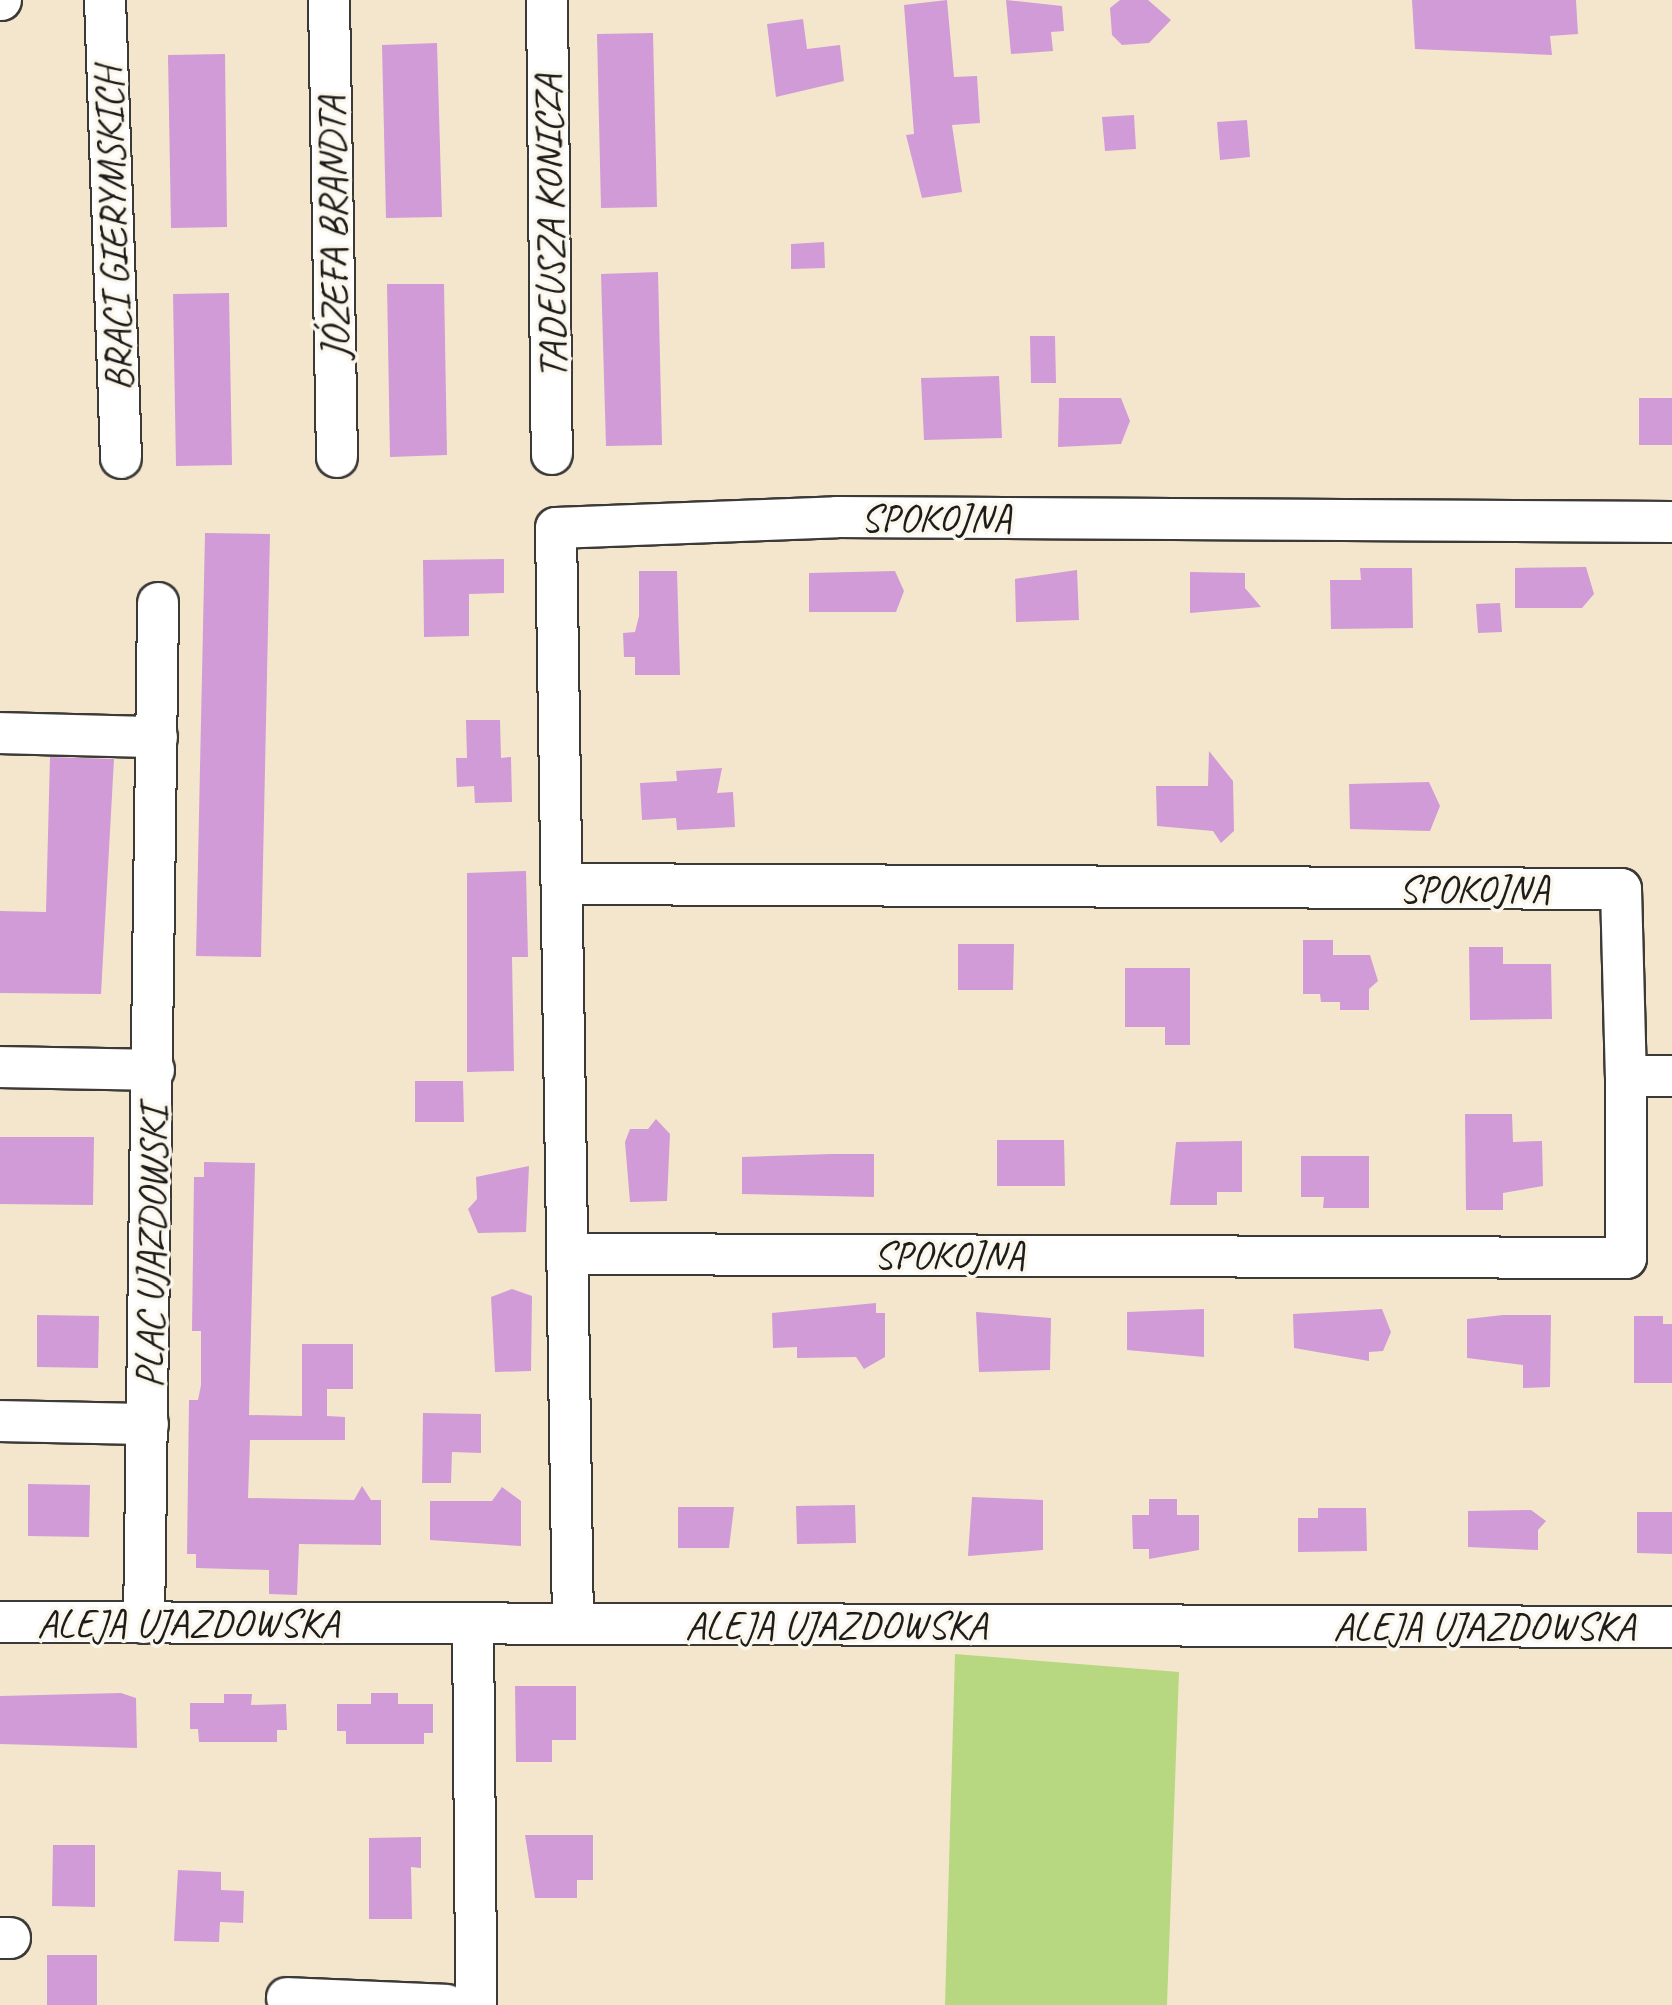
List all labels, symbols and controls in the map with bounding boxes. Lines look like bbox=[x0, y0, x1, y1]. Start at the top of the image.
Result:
street label: BRACI GIERYMSKICH bbox=[83, 66, 143, 392]
street label: TADEUSZA KONICZA bbox=[523, 74, 577, 380]
street label: JÓZEFA BRANDTA bbox=[307, 96, 359, 360]
street label: SPOKOJNA bbox=[860, 494, 1012, 542]
street label: SPOKOJNA bbox=[1398, 865, 1550, 913]
street label: PLAC UJAZDOWSKI bbox=[125, 1105, 177, 1389]
street label: SPOKOJNA bbox=[873, 1231, 1025, 1279]
street label: ALEJA UJAZDOWSKA bbox=[37, 1599, 339, 1647]
street label: ALEJA UJAZDOWSKA bbox=[685, 1601, 987, 1649]
street label: ALEJA UJAZDOWSKA bbox=[1333, 1602, 1635, 1650]

